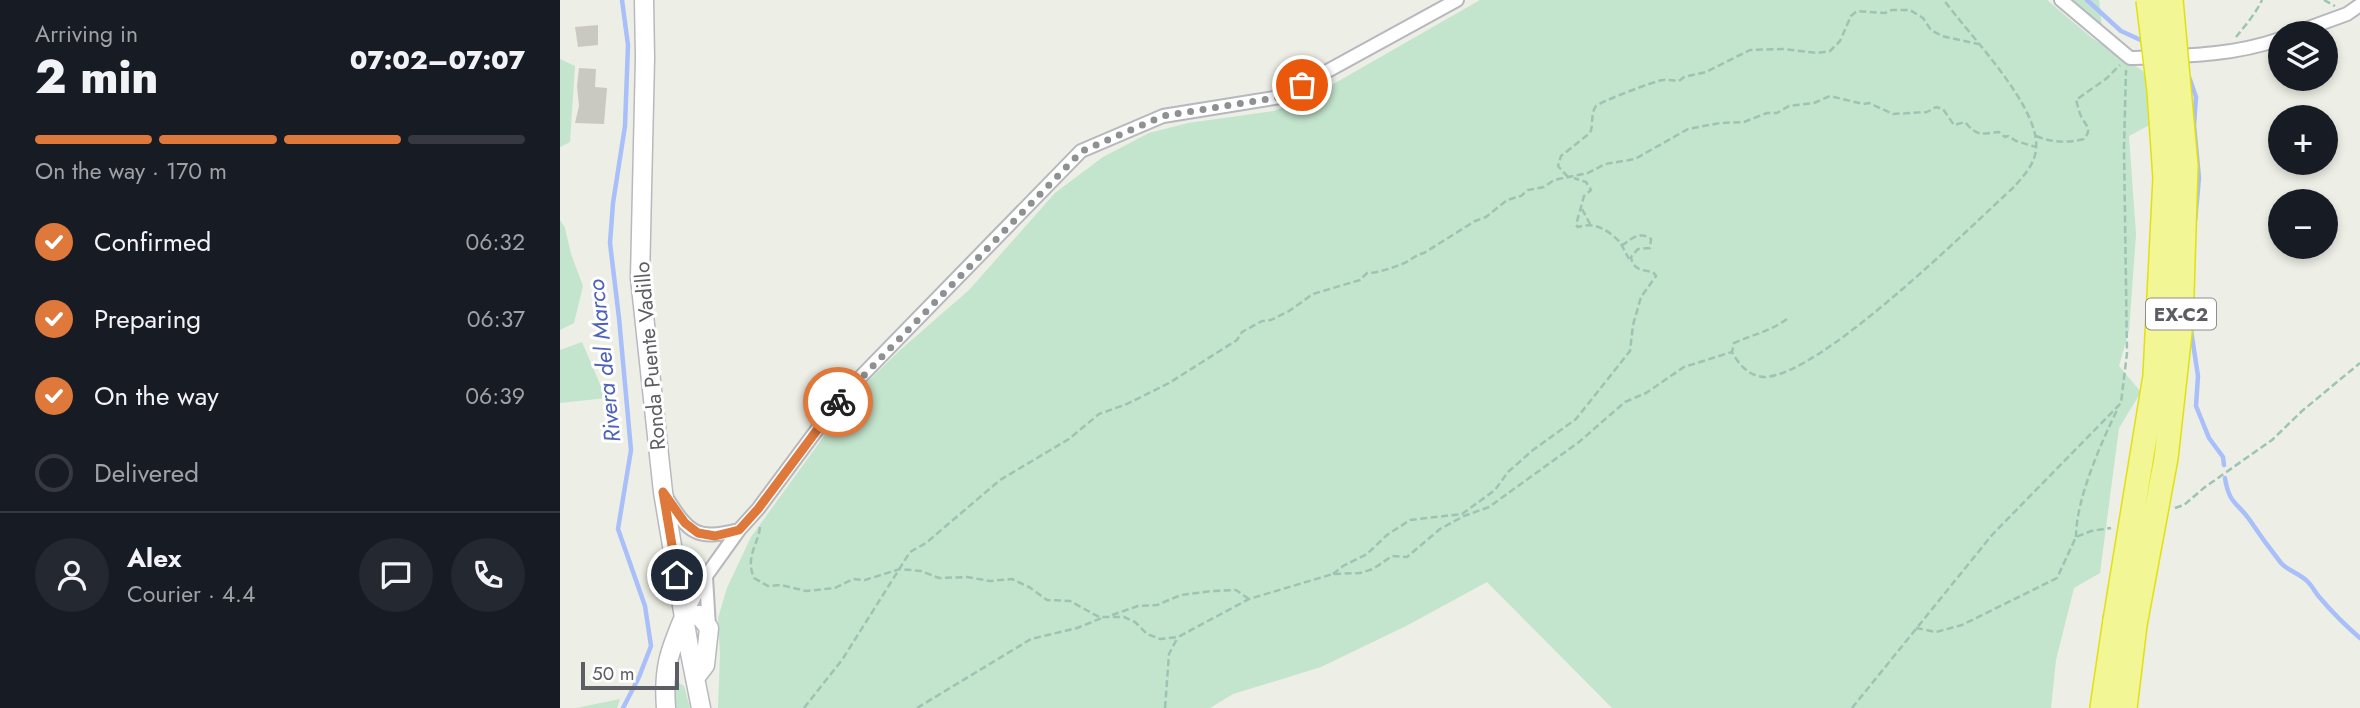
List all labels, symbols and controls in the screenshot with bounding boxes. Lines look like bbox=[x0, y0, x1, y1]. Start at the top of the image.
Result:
text: Arriving in bbox=[35, 17, 138, 51]
map controls bbox=[2268, 21, 2338, 259]
button: layers bbox=[2268, 21, 2338, 91]
text: 07:02–07:07 bbox=[350, 41, 525, 79]
text: 2 min bbox=[35, 44, 159, 110]
pin bbox=[1272, 55, 1332, 115]
icon: bag bbox=[1283, 66, 1321, 104]
button: + bbox=[2268, 105, 2338, 175]
text: On the way · 170 m bbox=[35, 154, 227, 188]
button: − bbox=[2268, 189, 2338, 259]
icon: check bbox=[35, 223, 73, 261]
text: Confirmed bbox=[94, 223, 211, 261]
text: 06:32 bbox=[465, 225, 525, 259]
street label: Ronda Puente Vadillo bbox=[627, 260, 673, 452]
water label: Rivera del Marco bbox=[578, 277, 629, 444]
road number: EX-C2 bbox=[2146, 298, 2216, 330]
icon: check bbox=[35, 300, 73, 338]
text: Preparing bbox=[94, 300, 201, 338]
text: 06:37 bbox=[467, 302, 525, 336]
courier bbox=[803, 367, 873, 437]
icon: check bbox=[35, 377, 73, 415]
text: On the way bbox=[94, 377, 219, 415]
text: 06:39 bbox=[465, 379, 525, 413]
icon: bike bbox=[819, 383, 857, 421]
text: Delivered bbox=[94, 454, 199, 492]
button: person bbox=[35, 538, 109, 612]
button: chat bbox=[359, 538, 433, 612]
button: phone bbox=[451, 538, 525, 612]
text: Alex bbox=[127, 539, 181, 577]
pin bbox=[647, 545, 707, 605]
icon: home bbox=[658, 556, 696, 594]
text: Courier · 4.4 bbox=[127, 577, 255, 611]
scale bar bbox=[581, 659, 679, 691]
text: 50 m bbox=[592, 660, 635, 687]

